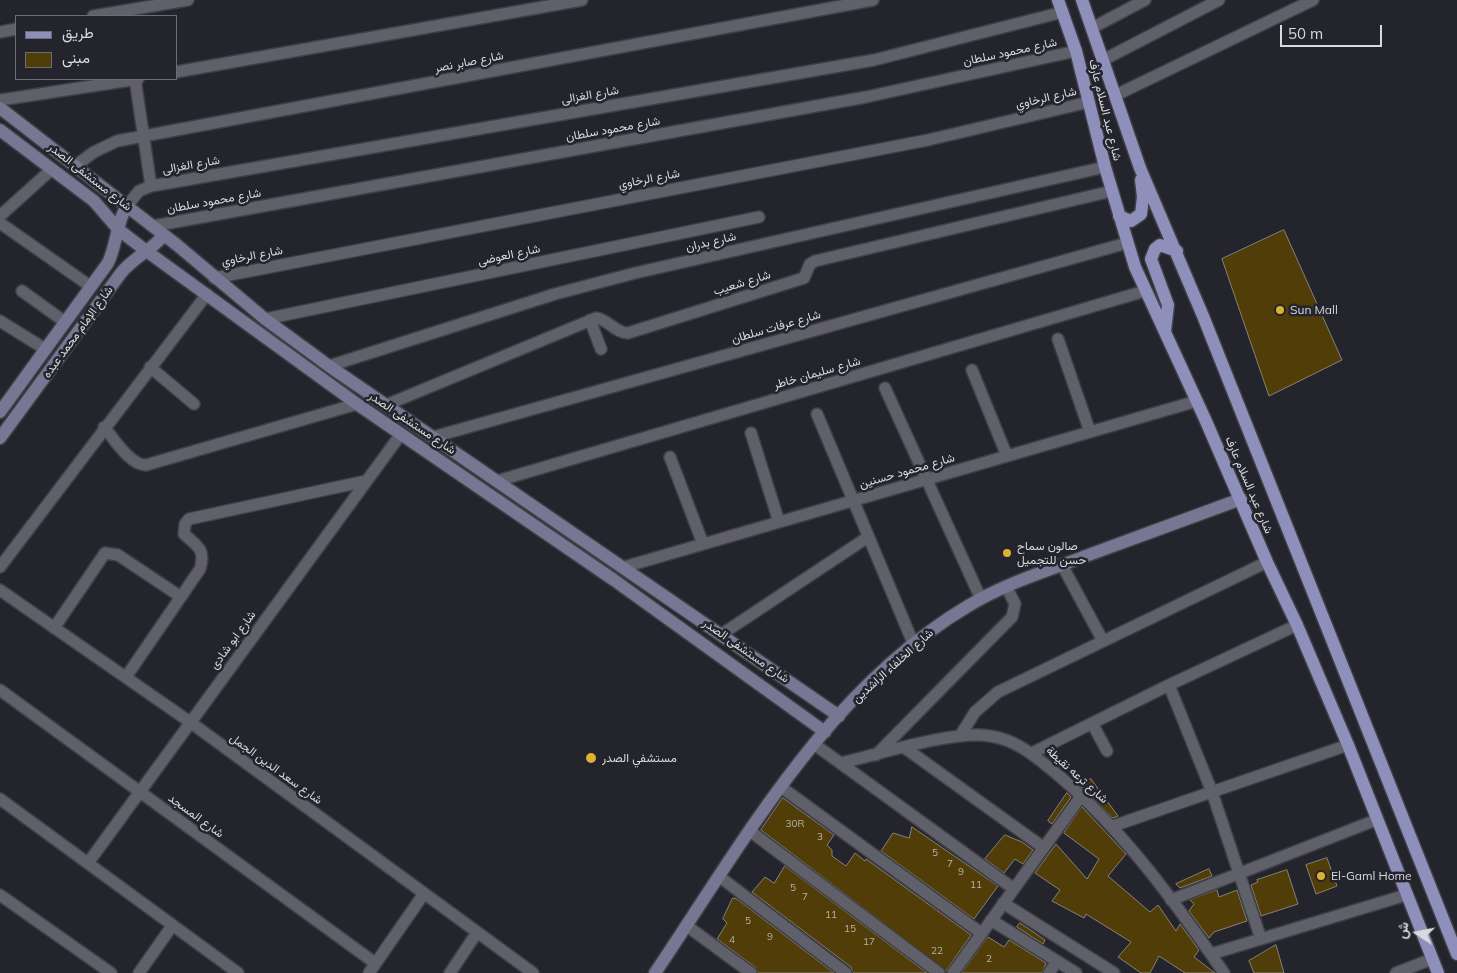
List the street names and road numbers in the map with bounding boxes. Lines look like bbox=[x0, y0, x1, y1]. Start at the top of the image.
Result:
street label: شارع محمود سلطان bbox=[962, 35, 1058, 69]
street label: شارع صابر نصر bbox=[433, 48, 505, 76]
street label: شارع عبد السلام عارف bbox=[1085, 58, 1125, 162]
street label: شارع الغزالى bbox=[560, 83, 620, 107]
street label: شارع الرخاوي bbox=[1014, 84, 1078, 112]
street label: شارع محمود سلطان bbox=[565, 114, 661, 144]
street label: شارع مستشفى الصدر bbox=[45, 140, 135, 214]
street label: شارع الغزالى bbox=[161, 153, 221, 177]
street label: شارع الرخاوي bbox=[617, 166, 681, 192]
street label: شارع محمود سلطان bbox=[166, 186, 262, 216]
street label: شارع بدران bbox=[684, 229, 738, 255]
street label: شارع العوضى bbox=[476, 241, 542, 269]
street label: شارع الرخاوي bbox=[220, 243, 284, 269]
street label: شارع شعيب bbox=[712, 267, 772, 299]
street label: شارع الإمام محمد عبده bbox=[40, 283, 116, 381]
street label: شارع عرفات سلطان bbox=[730, 307, 822, 347]
street label: شارع سليمان خاطر bbox=[772, 354, 862, 392]
street label: شارع مستشفى الصدر bbox=[366, 388, 458, 458]
street label: شارع عبد السلام عارف bbox=[1222, 434, 1276, 536]
street label: شارع محمود حسنين bbox=[858, 450, 956, 492]
street label: شارع ابو شادى bbox=[207, 608, 259, 672]
street label: شارع مستشفى الصدر bbox=[700, 616, 792, 686]
street label: شارع الخلفاء الراشدين bbox=[850, 626, 936, 706]
street label: شارع سعد الدين الجمل bbox=[227, 731, 325, 807]
street label: شارع ترعه نقيطة bbox=[1043, 743, 1111, 807]
street label: شارع المسجد bbox=[165, 791, 227, 841]

